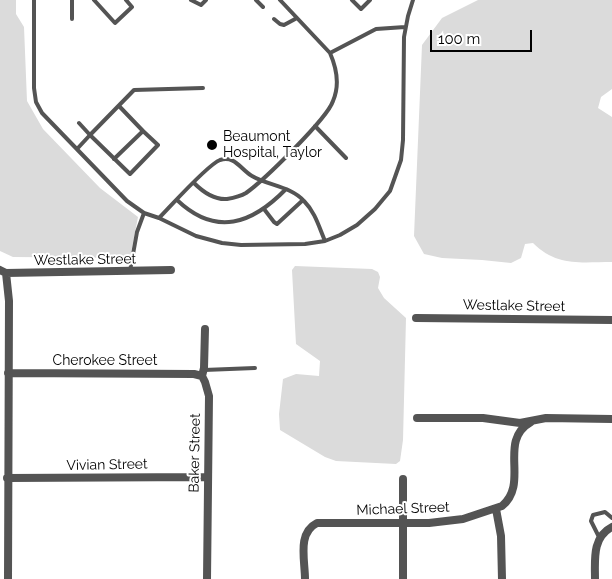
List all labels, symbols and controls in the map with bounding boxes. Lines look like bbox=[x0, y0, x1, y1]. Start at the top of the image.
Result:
scale bar bbox=[432, 20, 534, 52]
text: 100 m bbox=[438, 30, 480, 48]
place label: Beaumont Hospital, Taylor bbox=[223, 129, 322, 162]
marker: Beaumont Hospital, Taylor bbox=[205, 138, 219, 152]
street label: Westlake Street bbox=[34, 251, 136, 269]
street label: Westlake Street bbox=[463, 297, 565, 315]
street label: Cherokee Street bbox=[53, 353, 157, 369]
street label: Baker Street bbox=[186, 413, 204, 493]
street label: Vivian Street bbox=[66, 456, 148, 474]
street label: Michael Street bbox=[356, 499, 450, 519]

